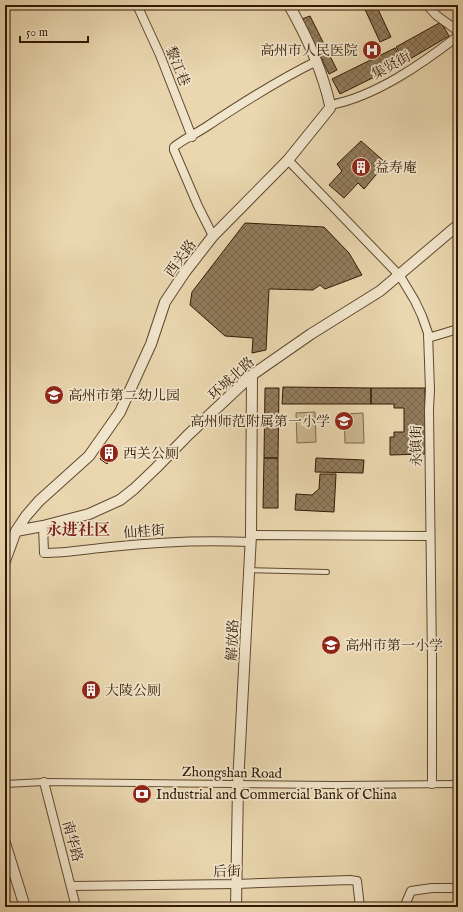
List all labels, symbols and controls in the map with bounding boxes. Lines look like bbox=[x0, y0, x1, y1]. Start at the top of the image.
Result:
scale bar bbox=[20, 18, 88, 44]
text: 50 m bbox=[26, 25, 48, 40]
hospital icon: 高州市人民医院 bbox=[361, 39, 383, 61]
place label: 高州市人民医院 bbox=[260, 42, 358, 60]
street label: 黎江巷 bbox=[161, 44, 193, 89]
street label: 集贤街 bbox=[369, 48, 414, 84]
building icon: 益寿庵 bbox=[350, 156, 372, 178]
place label: 益寿庵 bbox=[375, 159, 417, 177]
street label: 西关路 bbox=[161, 236, 200, 281]
street label: 环城北路 bbox=[205, 353, 258, 404]
school or university icon: 高州市第二幼儿园 bbox=[43, 384, 65, 406]
place label: 高州市第二幼儿园 bbox=[68, 387, 180, 405]
school or university icon: 高州师范附属第一小学 bbox=[333, 410, 355, 432]
place label: 高州师范附属第一小学 bbox=[190, 413, 330, 431]
street label: 永镇街 bbox=[408, 425, 426, 467]
building icon: 西关公厕 bbox=[98, 442, 120, 464]
place label: 西关公厕 bbox=[123, 445, 179, 463]
district label: 永进社区 bbox=[46, 520, 110, 541]
street label: 仙桂街 bbox=[122, 522, 166, 542]
street label: 解放路 bbox=[223, 619, 243, 661]
school or university icon: 高州市第一小学 bbox=[320, 634, 342, 656]
place label: 高州市第一小学 bbox=[345, 637, 443, 655]
building icon: 大陵公厕 bbox=[80, 679, 102, 701]
place label: 大陵公厕 bbox=[105, 682, 161, 700]
street label: Zhongshan Road bbox=[182, 763, 283, 783]
bank icon: Industrial and Commercial Bank of China bbox=[131, 783, 153, 805]
place label: Industrial and Commercial Bank of China bbox=[156, 786, 398, 804]
street label: 南华路 bbox=[58, 819, 86, 864]
street label: 后街 bbox=[213, 863, 241, 881]

